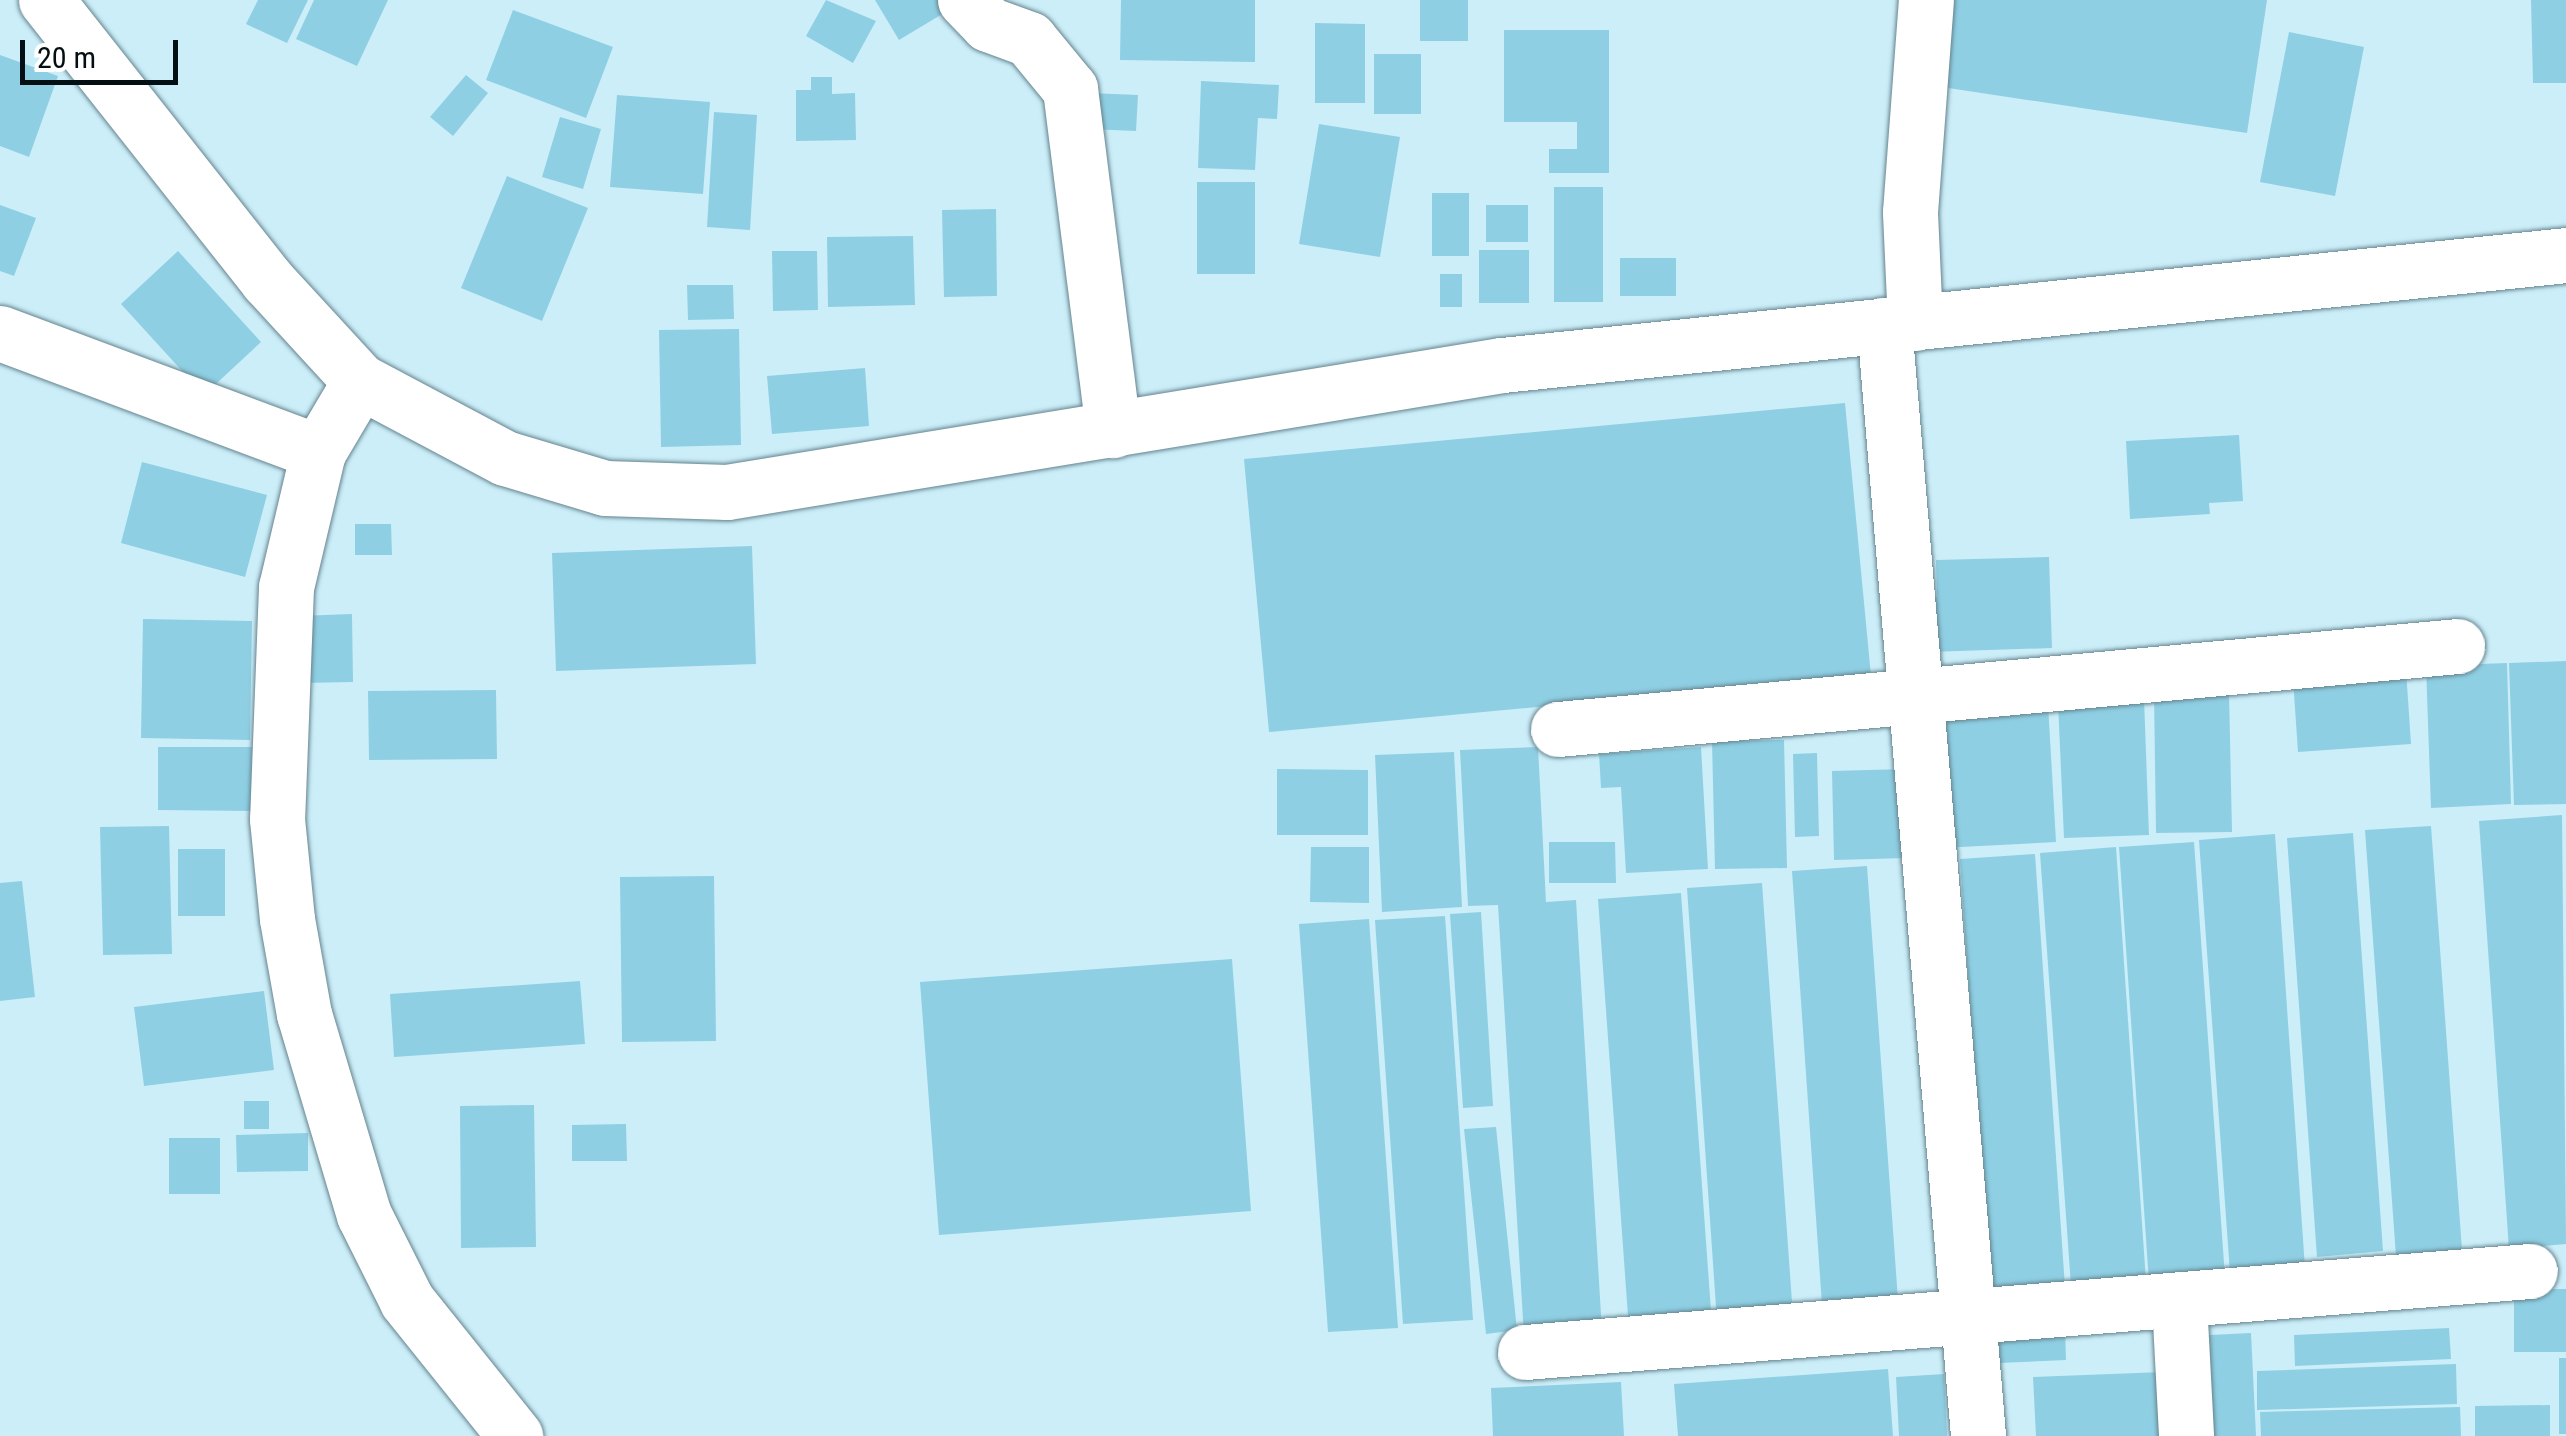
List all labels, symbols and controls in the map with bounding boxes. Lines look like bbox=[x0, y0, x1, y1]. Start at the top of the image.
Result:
scale bar bbox=[25, 20, 182, 82]
text: 20 m bbox=[37, 40, 96, 75]

